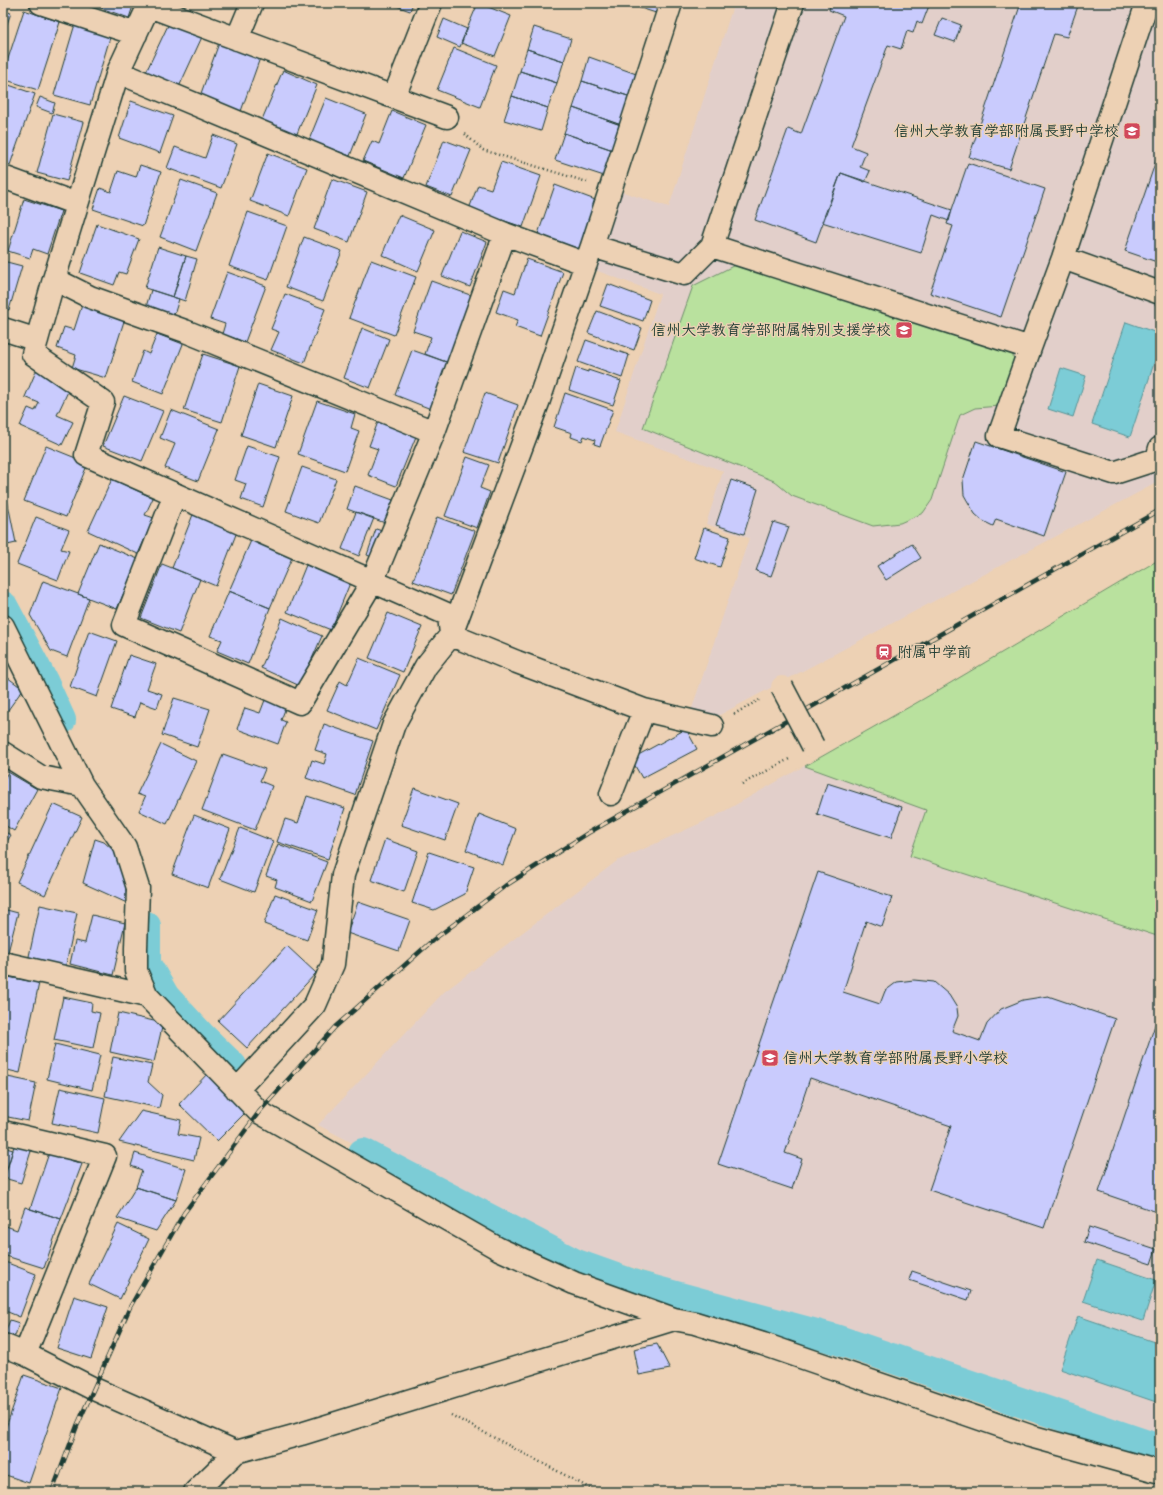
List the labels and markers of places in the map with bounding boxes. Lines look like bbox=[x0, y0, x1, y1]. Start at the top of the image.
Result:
school or university icon: 信州大学教育学部附属長野中学校 bbox=[1122, 121, 1142, 141]
place label: 信州大学教育学部附属長野中学校 bbox=[894, 122, 1119, 140]
school or university icon: 信州大学教育学部附属特別支援学校 bbox=[894, 320, 914, 340]
place label: 信州大学教育学部附属特別支援学校 bbox=[651, 321, 891, 339]
station icon: 附属中学前 bbox=[874, 642, 894, 662]
place label: 附属中学前 bbox=[897, 643, 972, 661]
school or university icon: 信州大学教育学部附属長野小学校 bbox=[760, 1048, 780, 1068]
place label: 信州大学教育学部附属長野小学校 bbox=[783, 1049, 1008, 1067]

